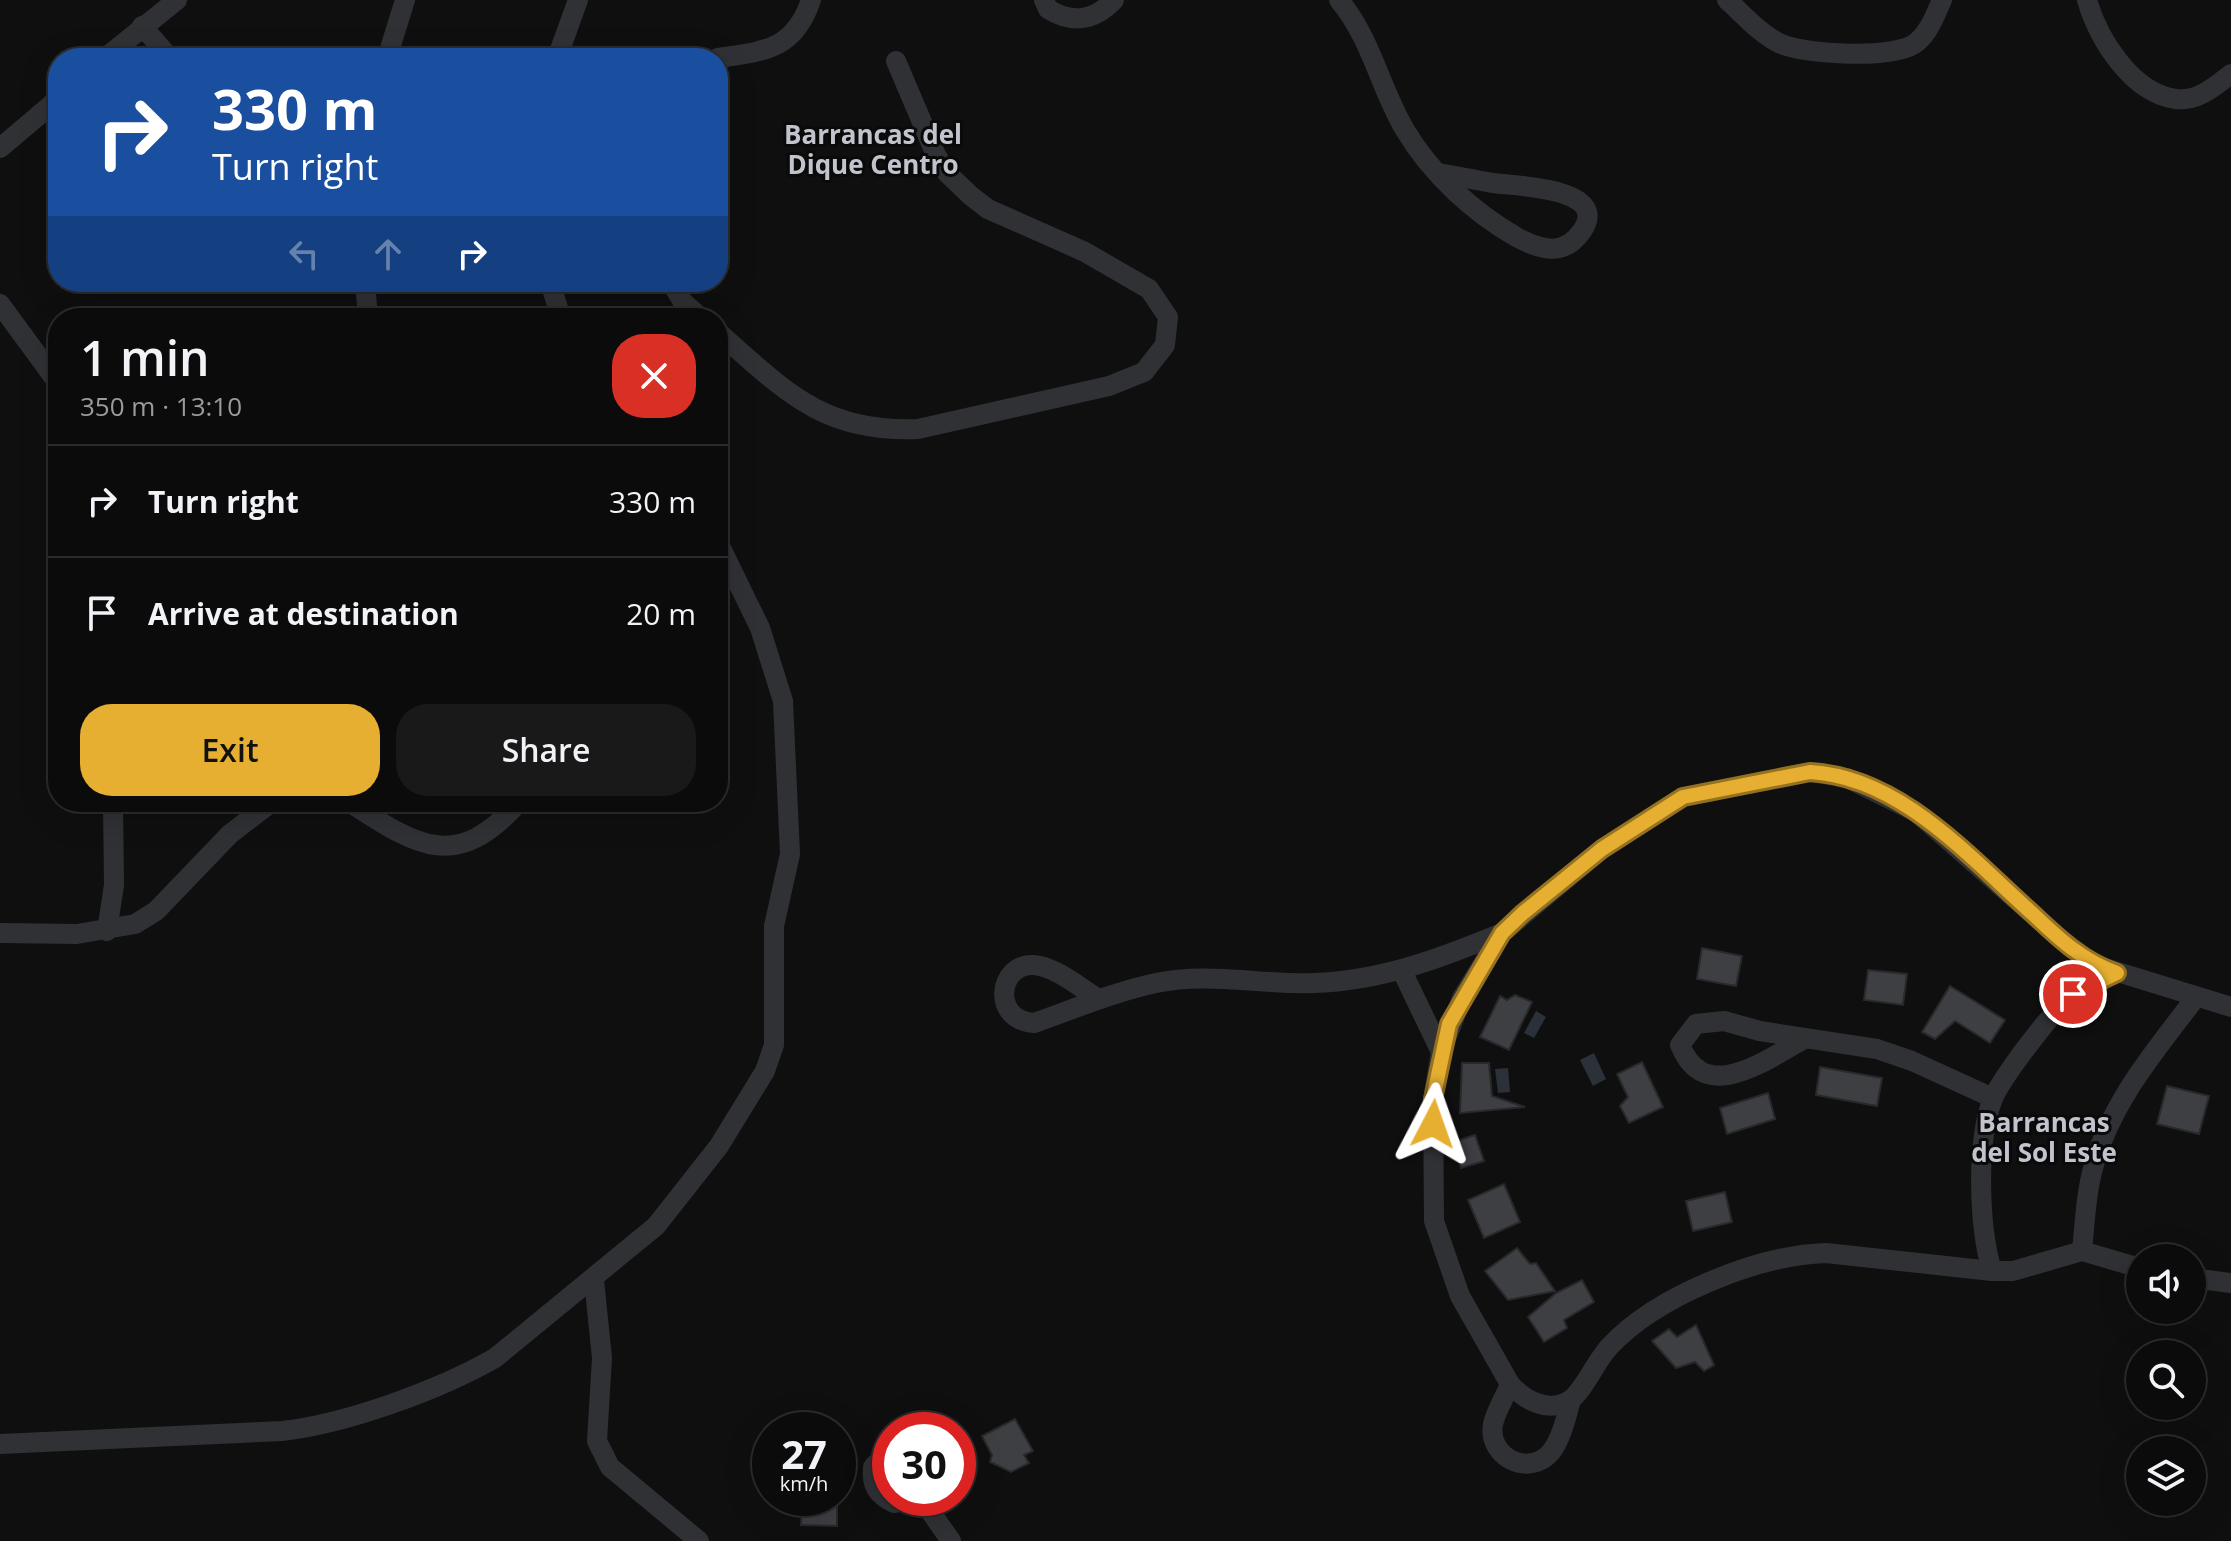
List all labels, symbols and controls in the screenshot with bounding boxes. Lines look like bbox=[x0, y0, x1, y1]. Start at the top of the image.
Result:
text: 330 m bbox=[212, 70, 378, 146]
icon: right bbox=[80, 80, 184, 184]
district label: Barrancas del Dique Centro bbox=[784, 116, 962, 182]
text: Turn right bbox=[212, 142, 378, 191]
icon: left bbox=[282, 232, 326, 276]
icon: ahead bbox=[366, 232, 410, 276]
icon: right bbox=[450, 232, 494, 276]
text: 1 min bbox=[80, 325, 210, 390]
button: close bbox=[612, 334, 696, 418]
text: 350 m · 13:10 bbox=[80, 388, 242, 424]
icon: right bbox=[80, 479, 124, 523]
text: Turn right bbox=[148, 481, 299, 522]
text: 330 m bbox=[609, 481, 696, 522]
icon: arrive bbox=[80, 591, 124, 635]
text: Arrive at destination bbox=[148, 593, 459, 634]
text: 20 m bbox=[626, 593, 696, 634]
button: Exit bbox=[80, 704, 380, 796]
button: Share bbox=[396, 704, 696, 796]
pin bbox=[2039, 960, 2107, 1028]
icon: arrive bbox=[2051, 972, 2095, 1016]
position arrow bbox=[1391, 1082, 1475, 1166]
district label: Barrancas del Sol Este bbox=[1971, 1104, 2117, 1170]
map controls bbox=[2126, 1244, 2206, 1516]
button: sound bbox=[2126, 1244, 2206, 1324]
button: search bbox=[2126, 1340, 2206, 1420]
speed limit sign: 30 bbox=[872, 1412, 976, 1516]
text: 27 bbox=[781, 1426, 827, 1481]
button: layers bbox=[2126, 1436, 2206, 1516]
text: km/h bbox=[780, 1470, 828, 1497]

